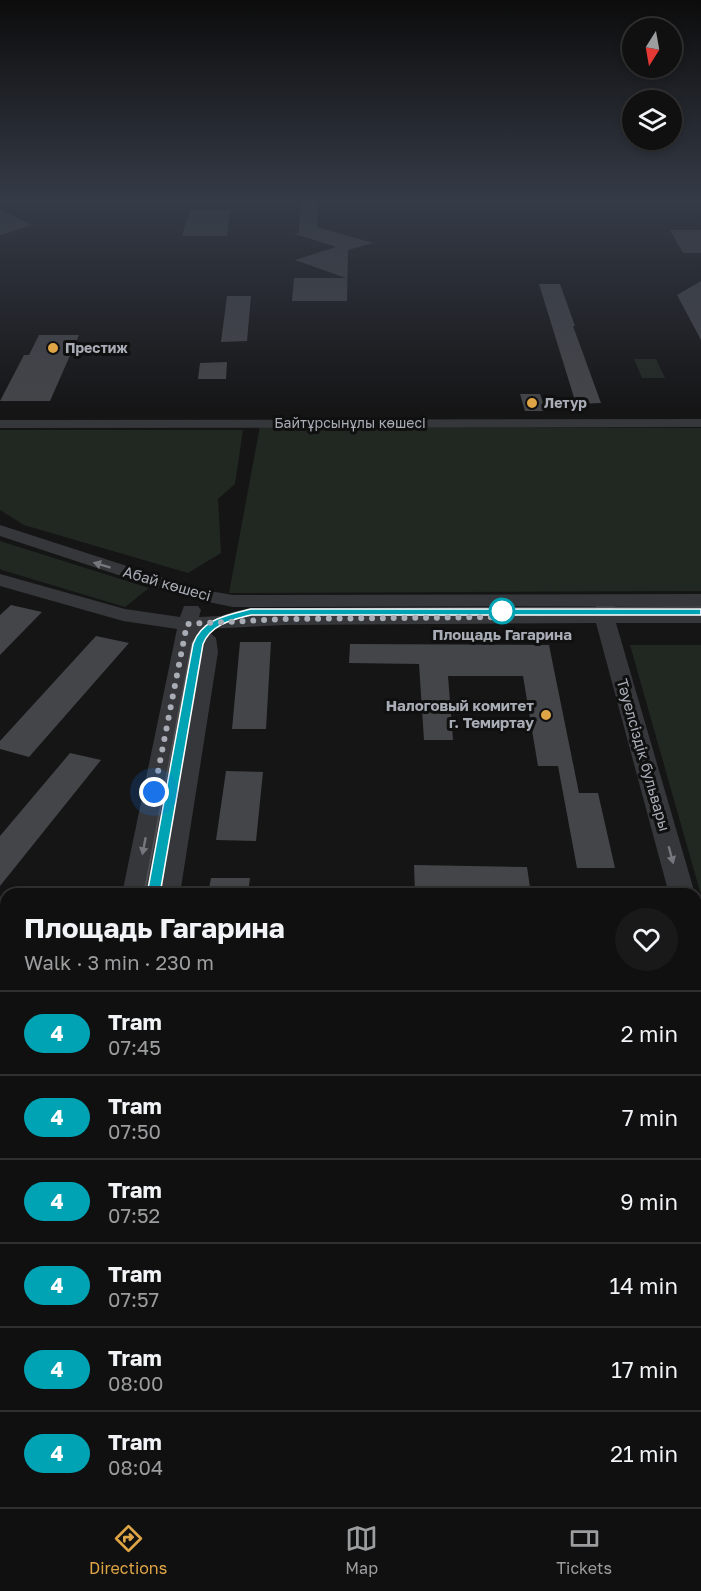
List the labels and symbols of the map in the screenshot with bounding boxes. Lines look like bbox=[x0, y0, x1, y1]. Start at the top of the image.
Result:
north arrow bbox=[622, 18, 682, 78]
place label: Престиж bbox=[65, 339, 128, 356]
marker: Престиж bbox=[46, 341, 60, 355]
place label: Летур bbox=[544, 394, 587, 411]
marker: Летур bbox=[525, 396, 539, 410]
street label: Байтұрсынұлы көшесі bbox=[274, 414, 426, 432]
one-way arrow bbox=[92, 560, 110, 569]
street label: Абай көшесі bbox=[121, 562, 213, 604]
marker: Площадь Гагарина bbox=[489, 598, 515, 624]
place label: Площадь Гагарина bbox=[432, 625, 572, 643]
street label: Тәуелсіздік бульвары bbox=[614, 676, 674, 833]
place label: Налоговый комитет г. Темиртау bbox=[386, 696, 534, 731]
marker: Налоговый комитет г. Темиртау bbox=[539, 708, 553, 722]
your location bbox=[139, 777, 169, 807]
one-way arrow bbox=[139, 837, 148, 856]
one-way arrow bbox=[667, 846, 677, 864]

